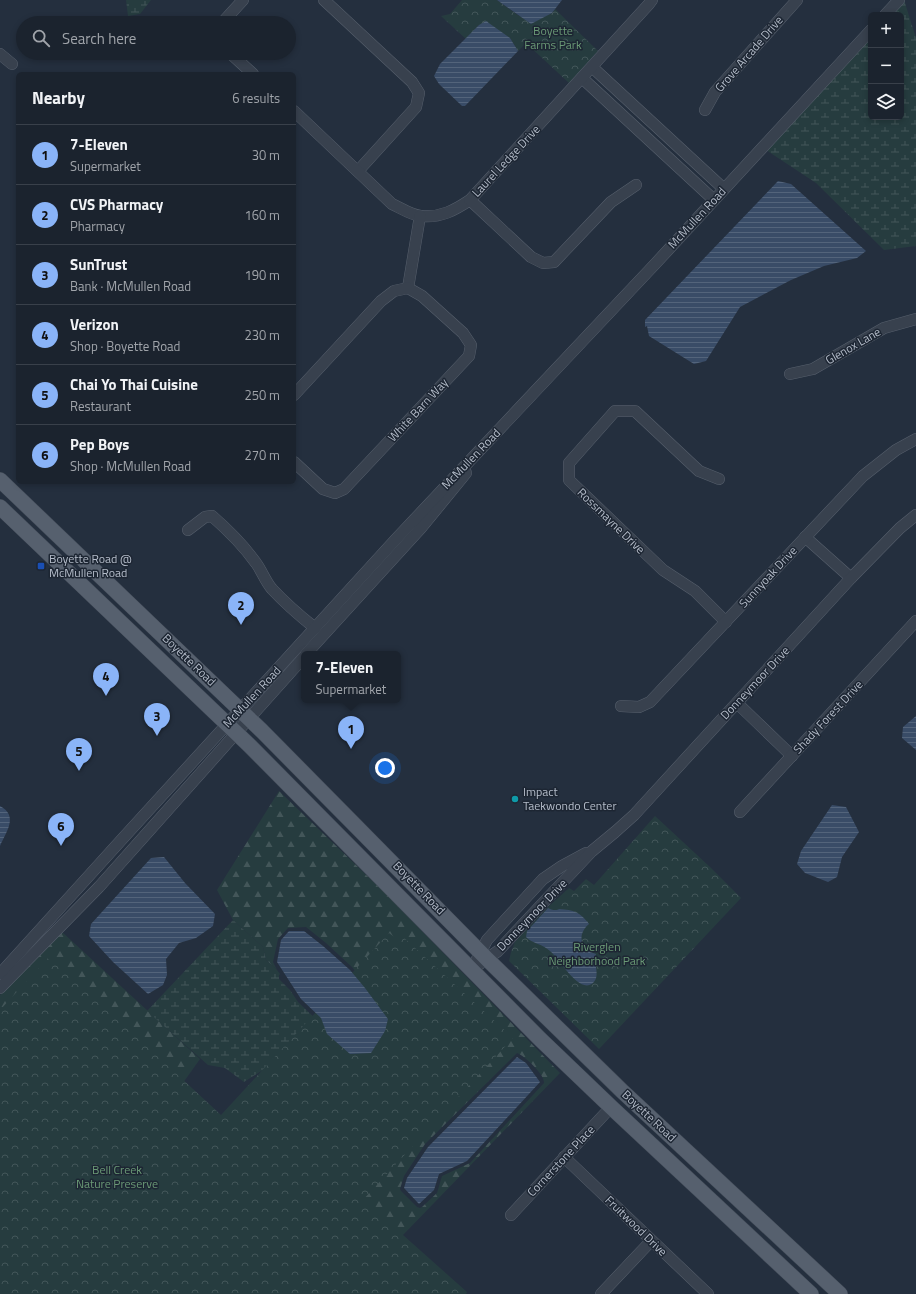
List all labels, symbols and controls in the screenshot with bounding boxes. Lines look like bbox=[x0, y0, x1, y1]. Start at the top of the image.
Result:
street label: Grove Arcade Drive bbox=[710, 11, 787, 96]
map controls bbox=[868, 12, 904, 120]
button: + bbox=[868, 12, 904, 48]
search box bbox=[16, 16, 296, 60]
park label: Boyette Farms Park bbox=[524, 21, 582, 54]
icon: search bbox=[30, 27, 52, 49]
text: Search here bbox=[62, 27, 136, 50]
button: − bbox=[868, 48, 904, 84]
button: layers bbox=[868, 84, 904, 120]
text: Nearby bbox=[32, 85, 85, 111]
text: 6 results bbox=[232, 88, 280, 108]
street label: Laurel Ledge Drive bbox=[467, 120, 544, 201]
text: 7-Eleven bbox=[70, 133, 128, 156]
text: 1 bbox=[41, 145, 49, 165]
text: 30 m bbox=[252, 145, 280, 165]
text: Supermarket bbox=[70, 156, 141, 176]
street label: McMullen Road bbox=[663, 183, 730, 253]
text: CVS Pharmacy bbox=[70, 193, 163, 216]
text: 2 bbox=[41, 205, 49, 225]
text: 160 m bbox=[244, 205, 280, 225]
text: Pharmacy bbox=[70, 216, 125, 236]
text: SunTrust bbox=[70, 253, 127, 276]
text: 3 bbox=[41, 265, 49, 285]
text: 190 m bbox=[244, 265, 280, 285]
text: Bank · McMullen Road bbox=[70, 276, 191, 296]
text: Verizon bbox=[70, 313, 119, 336]
street label: Glenox Lane bbox=[821, 322, 884, 369]
text: 4 bbox=[41, 325, 49, 345]
text: 230 m bbox=[244, 325, 280, 345]
text: Shop · Boyette Road bbox=[70, 336, 180, 356]
text: Chai Yo Thai Cuisine bbox=[70, 373, 198, 396]
street label: White Barn Way bbox=[383, 373, 452, 446]
text: 5 bbox=[41, 385, 49, 405]
text: 250 m bbox=[244, 385, 280, 405]
text: Restaurant bbox=[70, 396, 131, 416]
street label: McMullen Road bbox=[437, 424, 505, 493]
text: Pep Boys bbox=[70, 433, 129, 456]
text: 6 bbox=[41, 445, 49, 465]
text: 270 m bbox=[244, 445, 280, 465]
text: Shop · McMullen Road bbox=[70, 456, 191, 476]
street label: Rossmayne Drive bbox=[573, 483, 650, 558]
street label: Sunnyoak Drive bbox=[734, 542, 801, 612]
place label: Boyette Road @ McMullen Road bbox=[49, 549, 132, 582]
marker: Boyette Road @ McMullen Road bbox=[36, 561, 46, 571]
pin: 2 bbox=[228, 592, 254, 625]
street label: Boyette Road bbox=[158, 629, 221, 690]
street label: Donneymoor Drive bbox=[715, 642, 794, 724]
popup bbox=[301, 651, 401, 703]
text: 7-Eleven bbox=[316, 656, 373, 679]
street label: McMullen Road bbox=[218, 662, 285, 732]
pin: 4 bbox=[93, 663, 119, 696]
street label: Shady Forest Drive bbox=[788, 675, 867, 758]
text: Supermarket bbox=[316, 679, 386, 699]
pin: 3 bbox=[144, 703, 170, 736]
pin: 1 bbox=[338, 716, 364, 749]
pin: 5 bbox=[66, 738, 92, 771]
your location bbox=[375, 758, 395, 778]
place label: Impact Taekwondo Center bbox=[523, 782, 617, 815]
marker: Impact Taekwondo Center bbox=[510, 794, 520, 804]
pin: 6 bbox=[48, 813, 74, 846]
street label: Boyette Road bbox=[389, 856, 450, 919]
street label: Donneymoor Drive bbox=[492, 874, 571, 955]
park label: Riverglen Neighborhood Park bbox=[548, 937, 646, 970]
street label: Boyette Road bbox=[618, 1085, 681, 1146]
street label: Cornerstone Place bbox=[522, 1121, 599, 1201]
park label: Bell Creek Nature Preserve bbox=[76, 1160, 158, 1193]
street label: Fruitwood Drive bbox=[601, 1191, 672, 1260]

